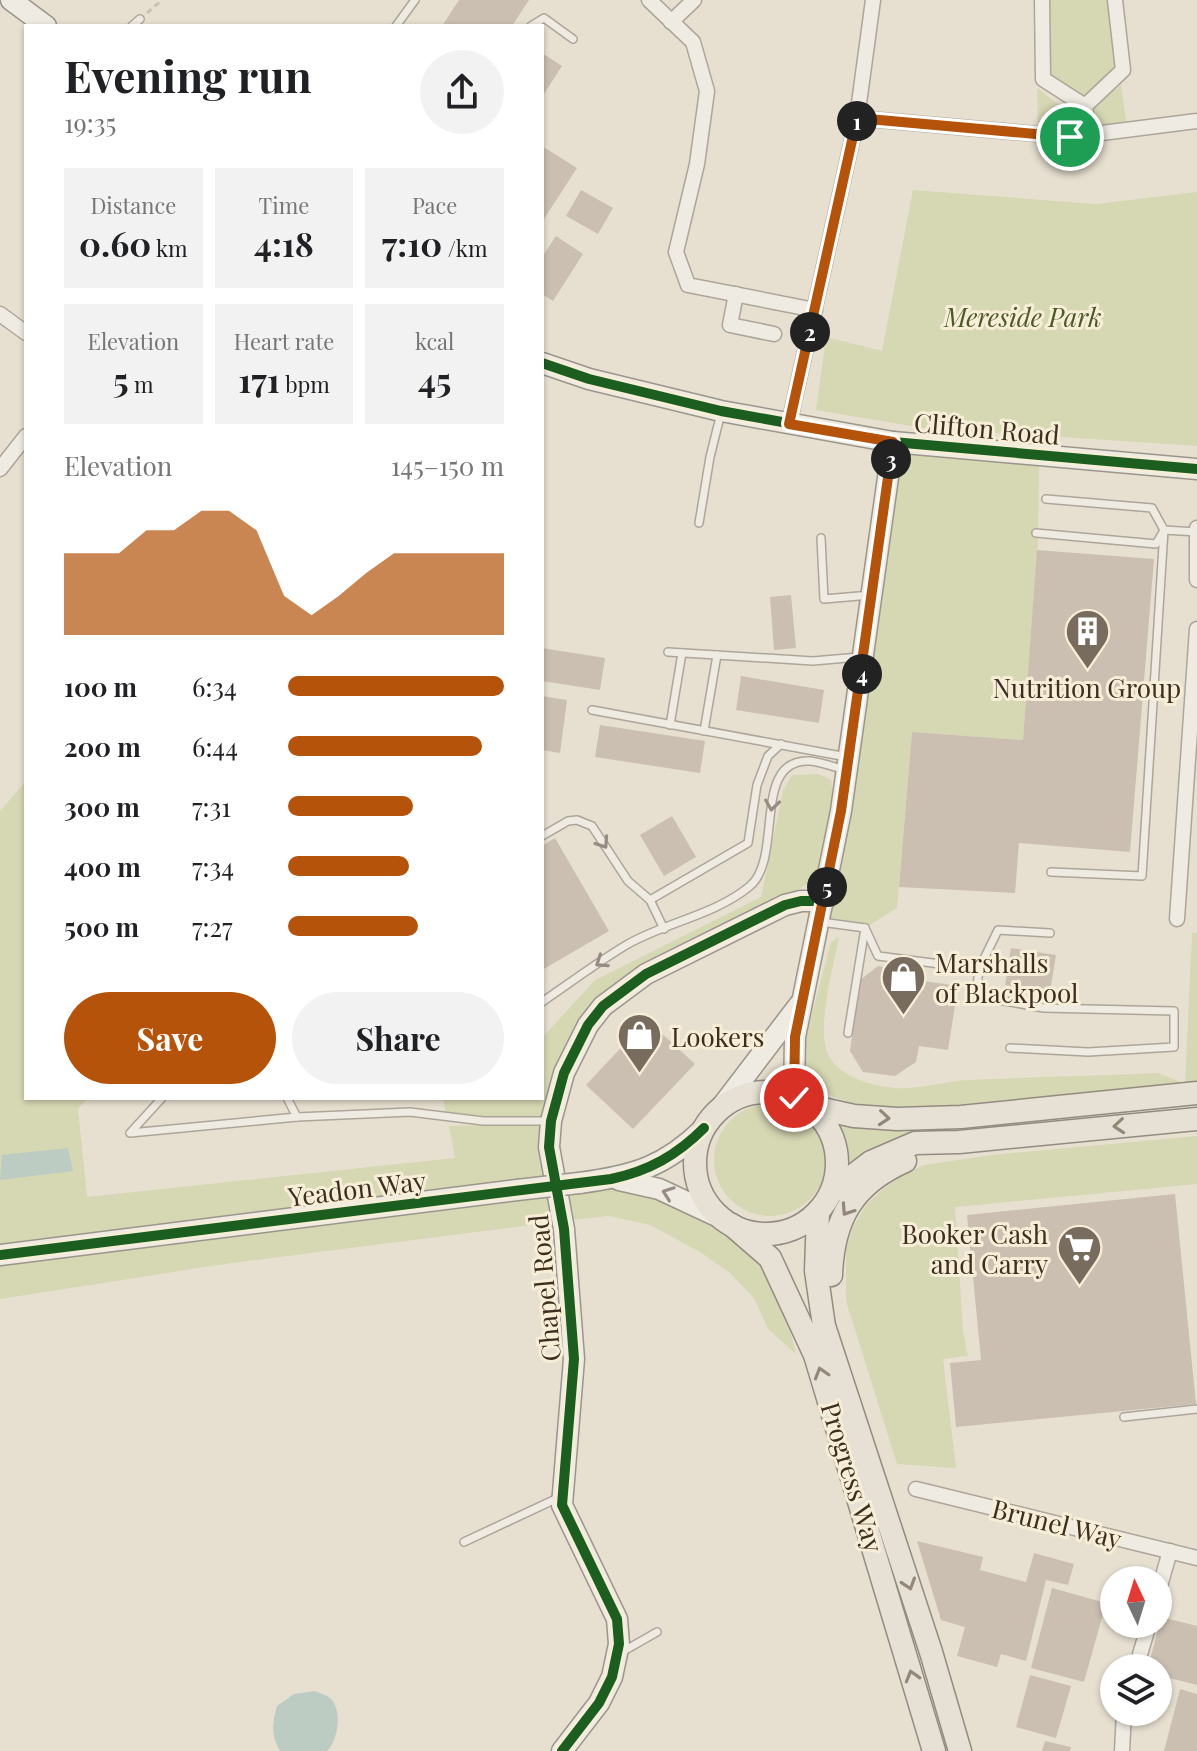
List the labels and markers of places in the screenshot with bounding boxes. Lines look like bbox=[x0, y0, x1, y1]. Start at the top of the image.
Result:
pin: 1 bbox=[837, 101, 877, 141]
pin bbox=[1036, 103, 1104, 171]
pin: 2 bbox=[790, 312, 830, 352]
pin: 3 bbox=[871, 439, 911, 479]
building icon: Nutrition Group bbox=[1063, 608, 1111, 671]
pin: 4 bbox=[842, 654, 882, 694]
place label: Nutrition Group bbox=[993, 670, 1181, 705]
pin: 5 bbox=[807, 867, 847, 907]
place label: Marshalls of Blackpool bbox=[935, 945, 1078, 1010]
shop icon: Marshalls of Blackpool bbox=[880, 953, 928, 1016]
shop icon: Lookers bbox=[616, 1012, 664, 1075]
place label: Lookers bbox=[671, 1019, 764, 1054]
pin bbox=[760, 1064, 828, 1132]
place label: Booker Cash and Carry bbox=[902, 1216, 1048, 1281]
supermarket icon: Booker Cash and Carry bbox=[1055, 1224, 1103, 1287]

